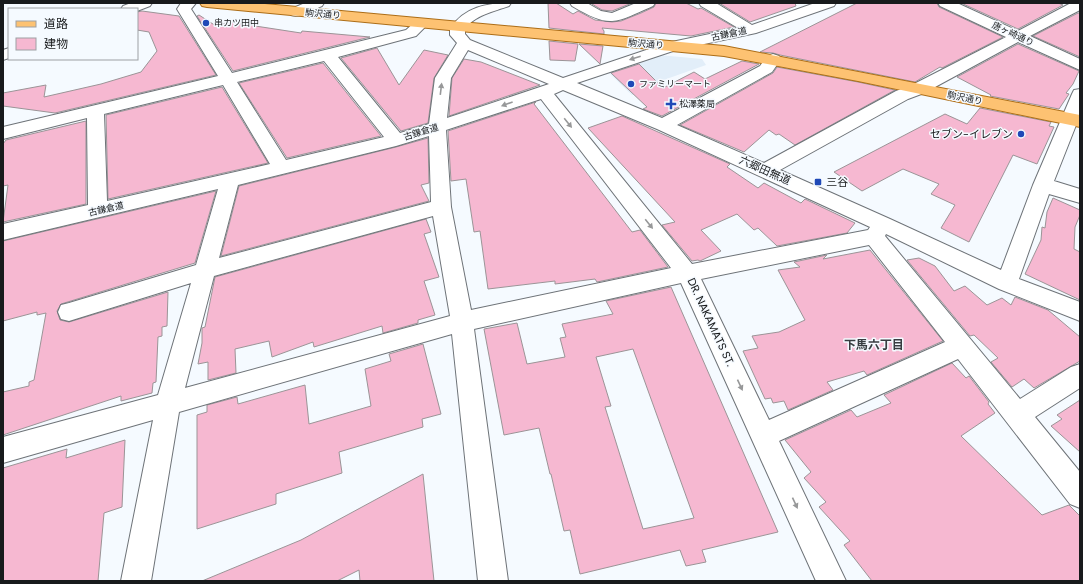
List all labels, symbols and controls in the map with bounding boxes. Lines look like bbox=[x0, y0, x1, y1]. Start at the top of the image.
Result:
street label: 駒沢通り bbox=[305, 6, 341, 22]
legend bbox=[8, 8, 138, 60]
text: 道路 bbox=[44, 15, 68, 32]
place label: 串カツ田中 bbox=[214, 17, 259, 29]
marker: 串カツ田中 bbox=[201, 18, 211, 28]
street label: 唐ヶ崎通り bbox=[990, 19, 1036, 49]
street label: 古鎌倉道 bbox=[710, 24, 748, 44]
text: 建物 bbox=[44, 35, 68, 52]
street label: 駒沢通り bbox=[628, 36, 664, 52]
one-way arrow bbox=[629, 55, 641, 61]
place label: ファミリーマート bbox=[639, 78, 711, 90]
marker: ファミリーマート bbox=[626, 79, 636, 89]
one-way arrow bbox=[438, 83, 444, 95]
street label: 駒沢通り bbox=[946, 89, 984, 107]
place label: 松澤薬局 bbox=[679, 98, 715, 110]
marker: 松澤薬局 bbox=[666, 99, 676, 109]
one-way arrow bbox=[500, 102, 512, 108]
one-way arrow bbox=[564, 117, 572, 128]
street label: 古鎌倉道 bbox=[402, 121, 440, 143]
place label: セブン-イレブン bbox=[930, 126, 1013, 142]
marker: セブン-イレブン bbox=[1016, 129, 1026, 139]
street label: 六郷田無道 bbox=[737, 152, 793, 188]
place label: 三谷 bbox=[826, 174, 848, 190]
marker: 三谷 bbox=[813, 177, 823, 187]
street label: 古鎌倉道 bbox=[87, 199, 125, 219]
one-way arrow bbox=[645, 219, 653, 230]
street label: DR. NAKAMATS ST. bbox=[684, 275, 738, 369]
district label: 下馬六丁目 bbox=[844, 336, 904, 353]
one-way arrow bbox=[737, 379, 743, 391]
one-way arrow bbox=[792, 497, 798, 509]

